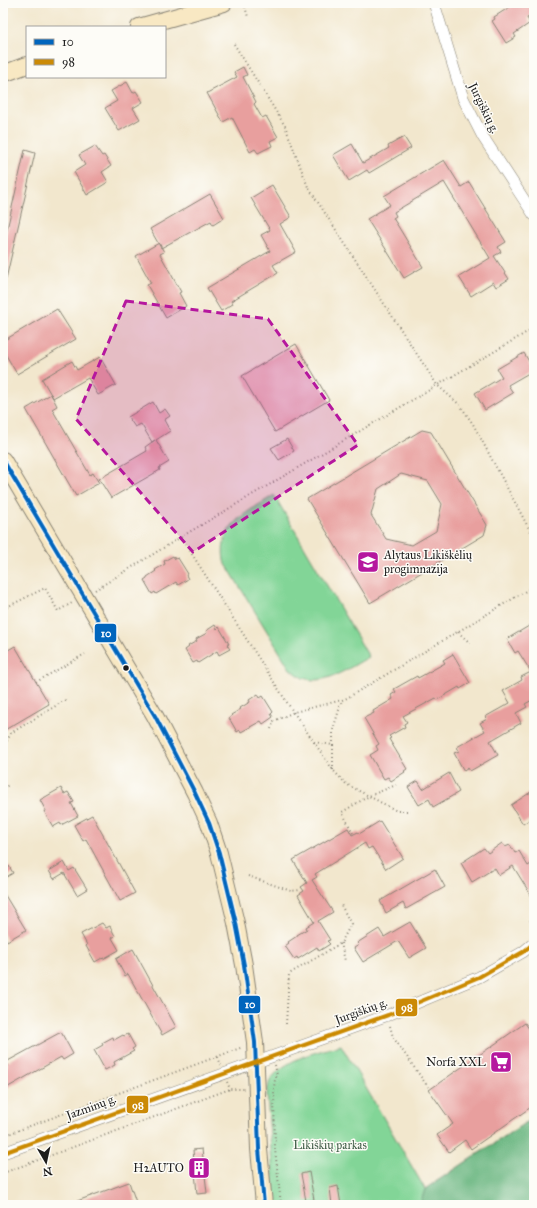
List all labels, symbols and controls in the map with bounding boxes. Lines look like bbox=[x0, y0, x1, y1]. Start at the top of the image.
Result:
legend bbox=[26, 26, 166, 78]
text: 10 bbox=[62, 35, 74, 49]
text: 98 bbox=[62, 55, 75, 69]
street label: Jurgiškių g. bbox=[464, 79, 502, 136]
place label: Alytaus Likiškėlių progimnazija bbox=[383, 548, 473, 577]
school or university icon: Alytaus Likiškėlių progimnazija bbox=[355, 549, 381, 575]
line badge: 10 bbox=[94, 623, 117, 643]
text: 10 bbox=[101, 627, 112, 640]
unlabelled marker bbox=[121, 663, 131, 673]
line badge: 10 bbox=[238, 995, 261, 1014]
street label: Jurgiškių g. bbox=[331, 995, 389, 1029]
text: 10 bbox=[245, 998, 256, 1011]
line badge: 98 bbox=[395, 998, 418, 1017]
text: 98 bbox=[401, 1001, 413, 1015]
supermarket icon: Norfa XXL bbox=[488, 1049, 514, 1075]
place label: Norfa XXL bbox=[426, 1055, 486, 1069]
street label: Jazminų g. bbox=[62, 1092, 118, 1124]
line badge: 98 bbox=[126, 1095, 149, 1114]
text: 98 bbox=[132, 1099, 144, 1113]
park label: Likiškių parkas bbox=[293, 1138, 367, 1152]
north arrow bbox=[26, 1142, 66, 1182]
building icon: H2AUTO bbox=[186, 1155, 212, 1181]
place label: H2AUTO bbox=[133, 1161, 184, 1175]
text: N bbox=[41, 1164, 53, 1179]

